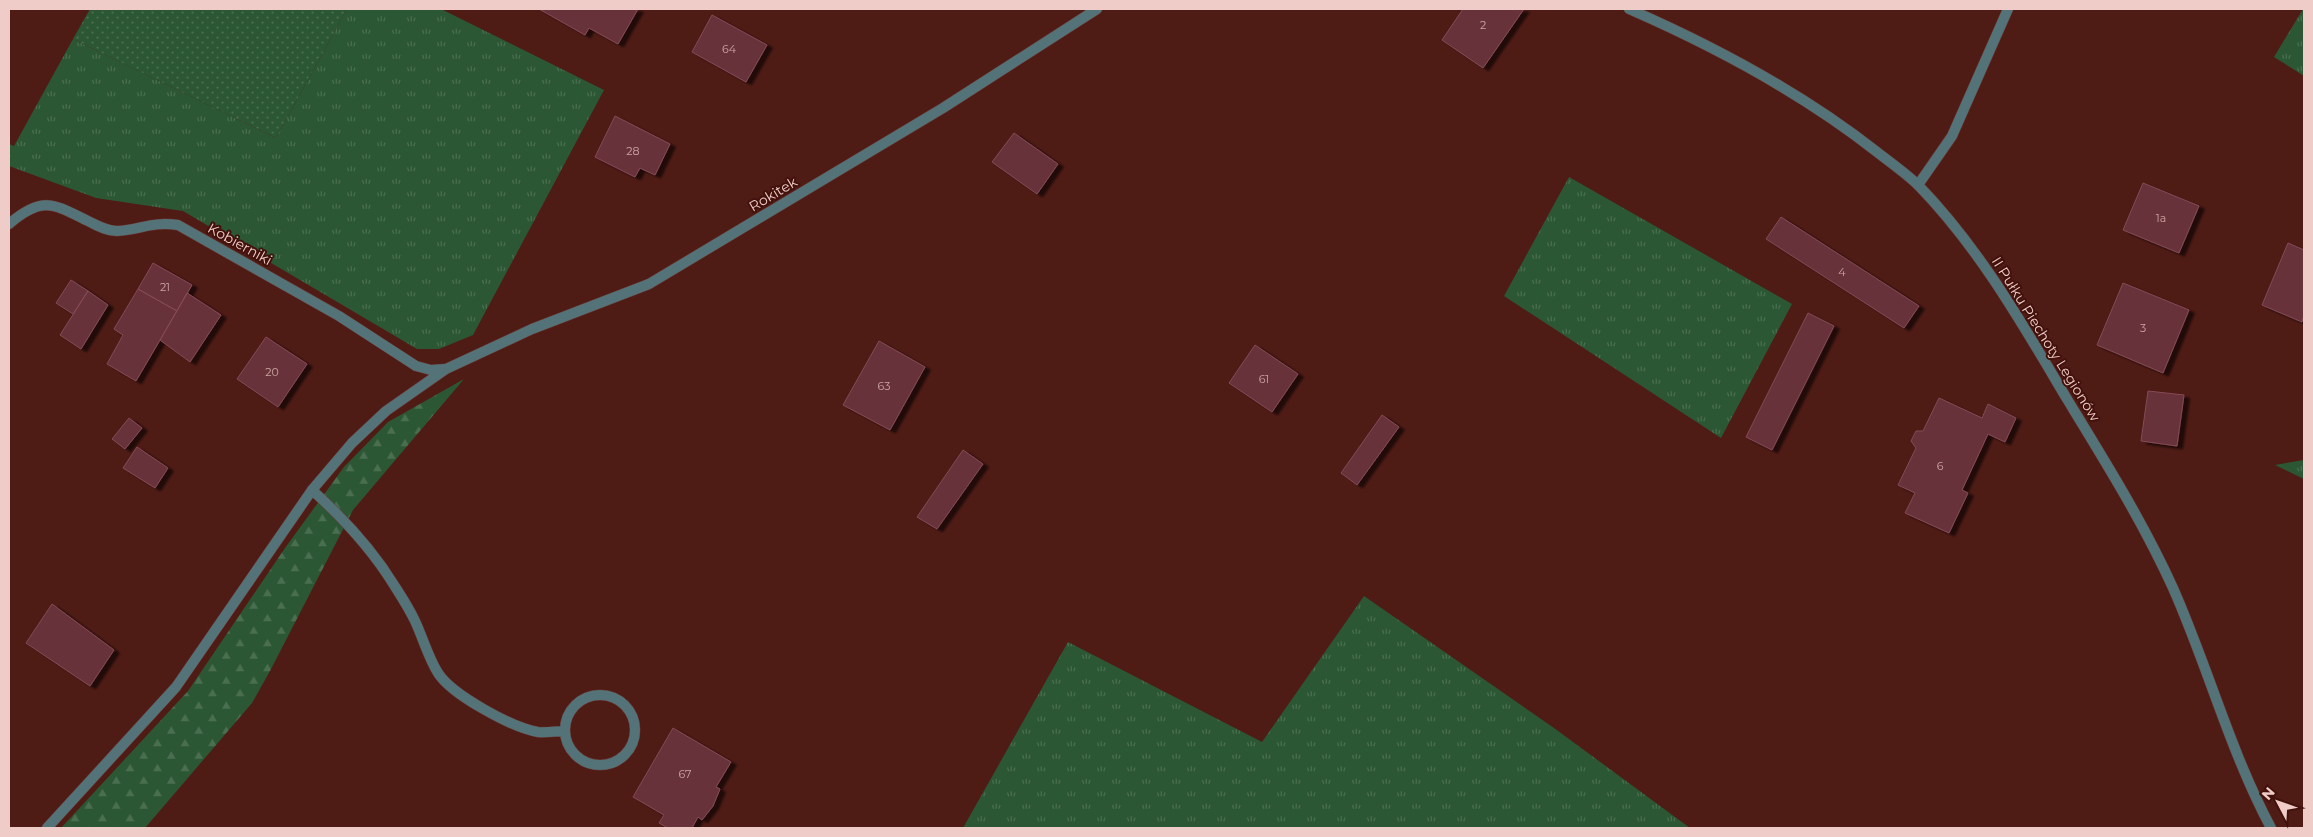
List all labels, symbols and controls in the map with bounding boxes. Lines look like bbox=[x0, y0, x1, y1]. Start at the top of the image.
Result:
house number: 2 bbox=[1480, 18, 1486, 32]
house number: 64 bbox=[722, 42, 737, 56]
house number: 28 bbox=[626, 144, 640, 158]
street label: Rokitek bbox=[746, 172, 801, 215]
house number: 1a bbox=[2156, 211, 2166, 225]
street label: Kobierniki bbox=[205, 219, 275, 269]
street label: II Pułku Piechoty Legionów bbox=[1988, 253, 2104, 425]
house number: 4 bbox=[1838, 265, 1846, 279]
house number: 21 bbox=[160, 280, 170, 294]
house number: 3 bbox=[2140, 321, 2146, 335]
house number: 20 bbox=[265, 365, 279, 379]
house number: 61 bbox=[1259, 372, 1269, 386]
house number: 63 bbox=[878, 379, 890, 393]
house number: 6 bbox=[1937, 459, 1944, 473]
house number: 67 bbox=[678, 767, 692, 781]
north arrow bbox=[2253, 777, 2303, 827]
text: N bbox=[2258, 783, 2279, 804]

